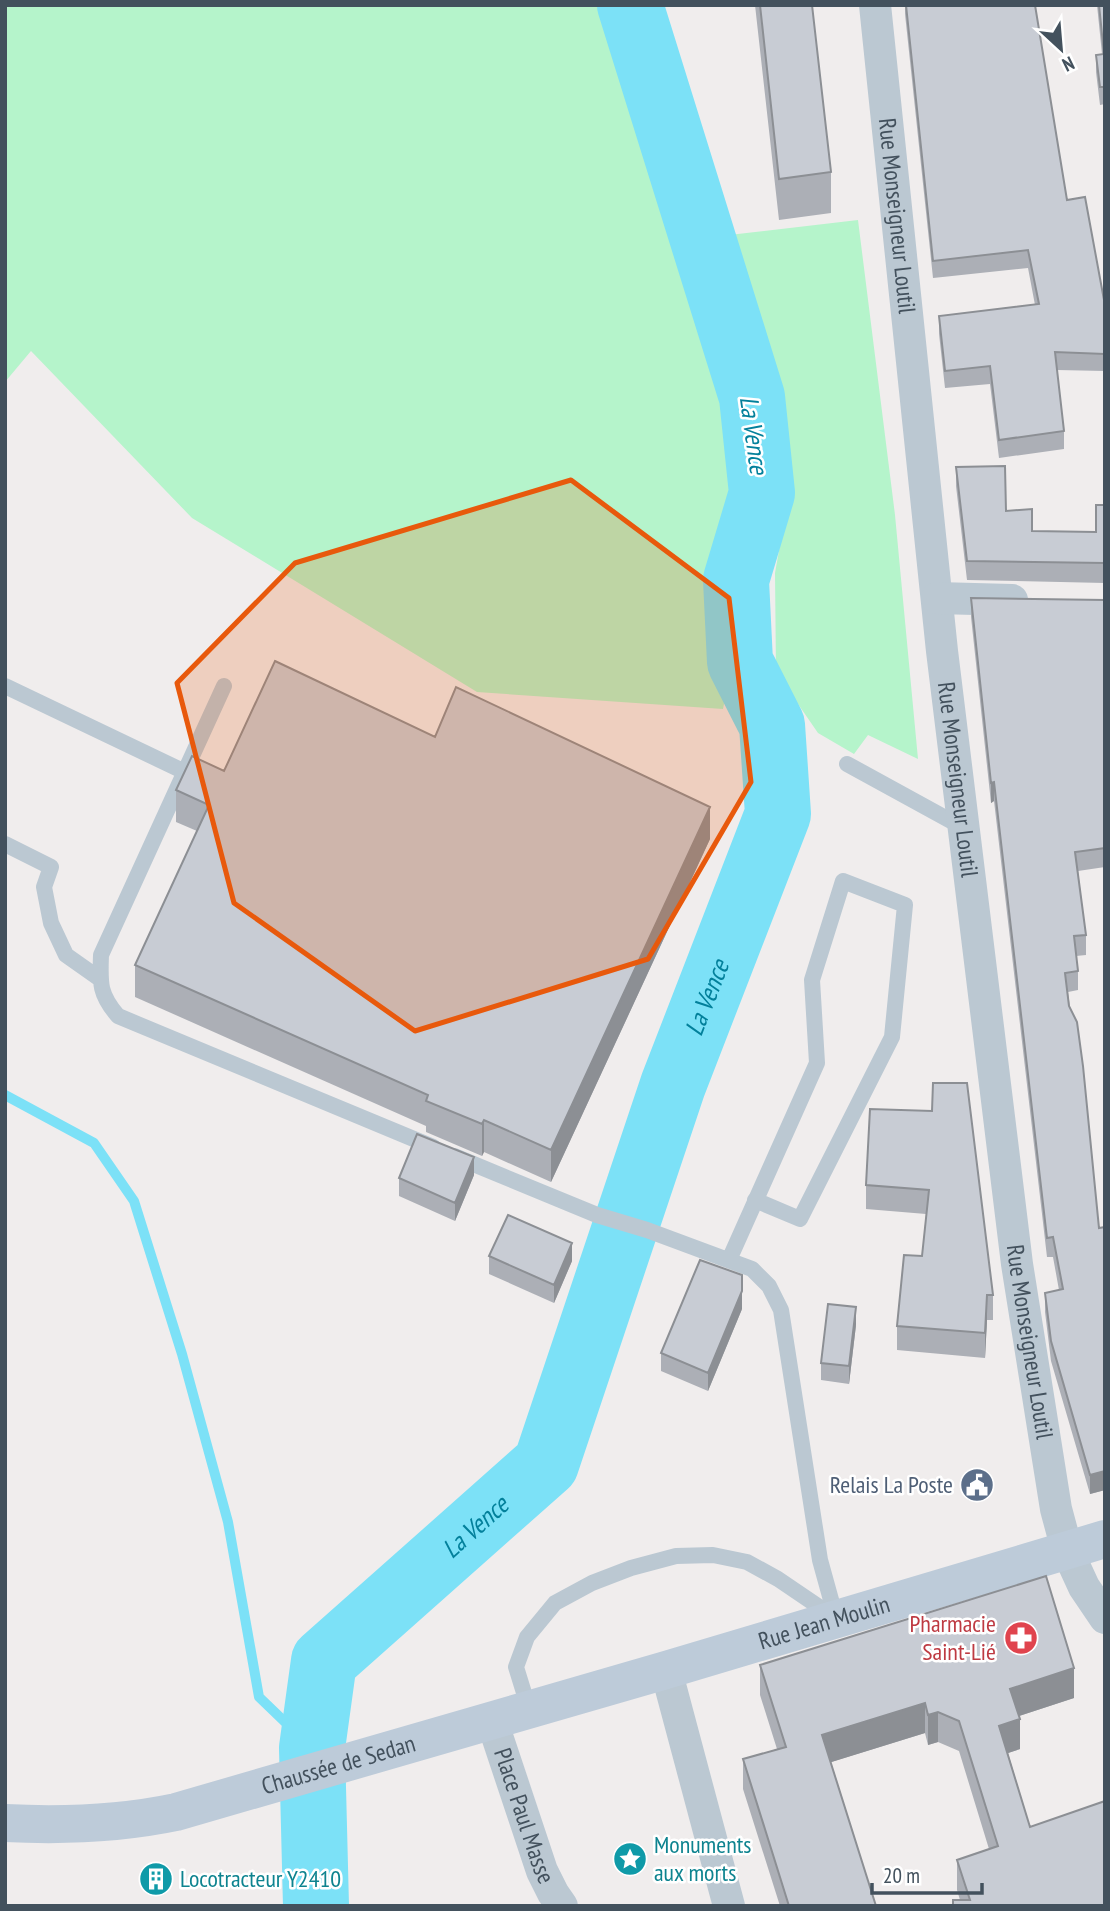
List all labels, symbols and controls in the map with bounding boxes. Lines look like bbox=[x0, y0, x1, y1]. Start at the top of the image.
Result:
north arrow bbox=[1026, 14, 1096, 84]
text: N bbox=[1059, 51, 1078, 77]
street label: Rue Monseigneur Loutil bbox=[872, 116, 923, 316]
water label: La Vence bbox=[733, 394, 777, 478]
street label: Rue Monseigneur Loutil bbox=[931, 680, 986, 879]
water label: La Vence bbox=[677, 953, 737, 1040]
street label: Rue Monseigneur Loutil bbox=[1000, 1243, 1061, 1442]
public building icon: Relais La Poste bbox=[958, 1466, 996, 1504]
place label: Relais La Poste bbox=[830, 1469, 953, 1500]
water label: La Vence bbox=[435, 1487, 517, 1565]
street label: Rue Jean Moulin bbox=[755, 1588, 893, 1657]
place label: Pharmacie Saint-Lié bbox=[910, 1608, 996, 1667]
pharmacy icon: Pharmacie Saint-Lié bbox=[1002, 1619, 1040, 1657]
street label: Chaussée de Sedan bbox=[258, 1727, 419, 1801]
street label: Place Paul Masse bbox=[487, 1744, 562, 1889]
place label: Monuments aux morts bbox=[654, 1829, 751, 1888]
place icon: Monuments aux morts bbox=[611, 1840, 649, 1878]
scale bar bbox=[872, 1852, 982, 1896]
building icon: Locotracteur Y2410 bbox=[137, 1860, 175, 1898]
text: 20 m bbox=[883, 1862, 920, 1889]
place label: Locotracteur Y2410 bbox=[180, 1863, 341, 1894]

